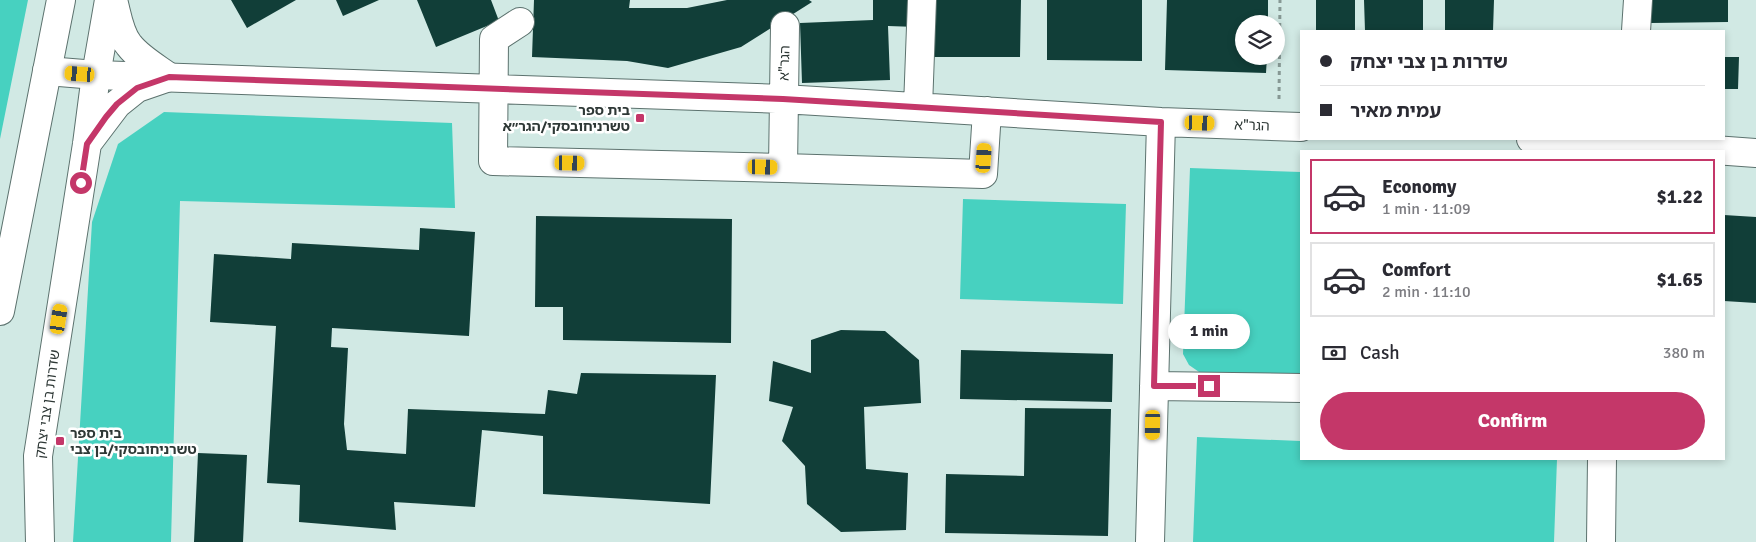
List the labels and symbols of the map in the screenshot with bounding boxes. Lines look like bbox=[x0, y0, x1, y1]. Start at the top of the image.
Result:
street label: הגר"א bbox=[775, 45, 794, 81]
car bbox=[64, 65, 95, 83]
place label: בית ספר טשרניחובסקי/הגר״א bbox=[502, 102, 630, 135]
marker: בית ספר טשרניחובסקי/הגר״א bbox=[634, 112, 646, 124]
car bbox=[1184, 115, 1215, 131]
street label: הגר"א bbox=[1234, 116, 1270, 135]
car bbox=[975, 143, 992, 173]
car bbox=[554, 155, 585, 171]
car bbox=[747, 159, 778, 175]
route start bbox=[70, 172, 92, 194]
car bbox=[49, 303, 68, 335]
callout: 1 min bbox=[1168, 314, 1250, 348]
street label: שדרות בן צבי יצחק bbox=[31, 349, 64, 460]
route end bbox=[1198, 375, 1220, 397]
car bbox=[1145, 410, 1160, 440]
place label: בית ספר טשרניחובסקי/בן צבי bbox=[70, 425, 197, 458]
marker: בית ספר טשרניחובסקי/בן צבי bbox=[54, 435, 66, 447]

